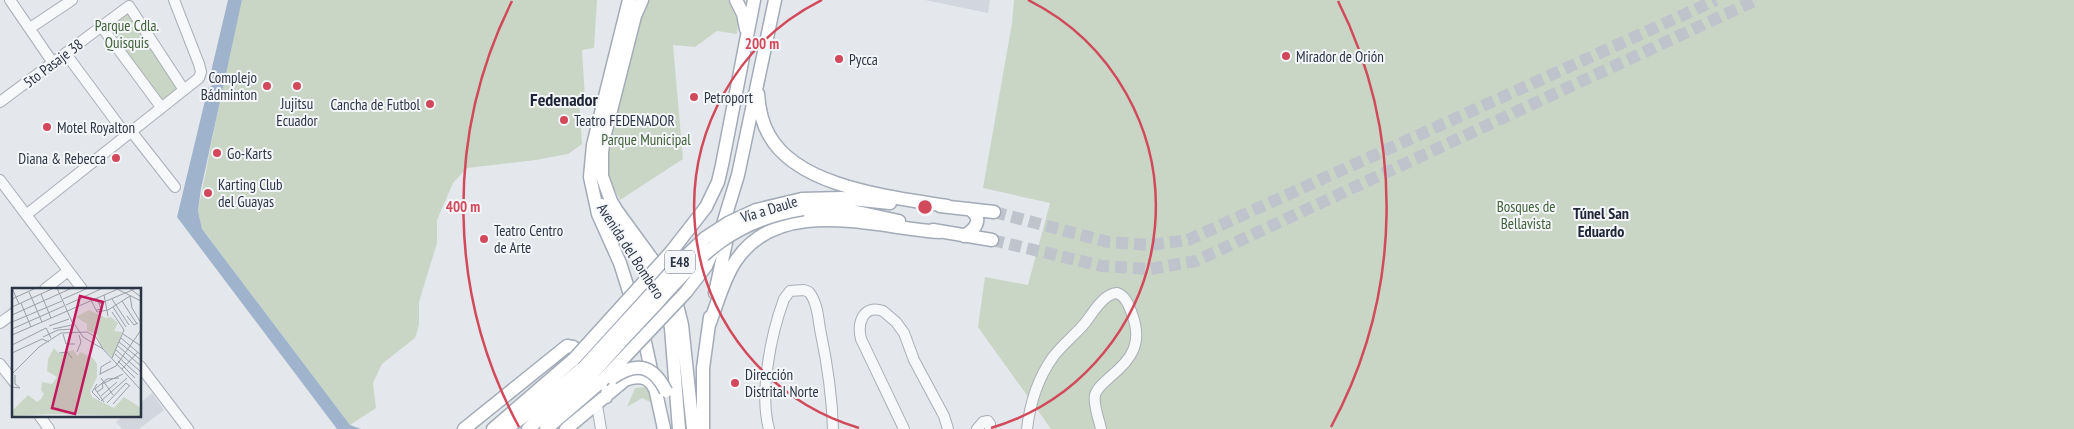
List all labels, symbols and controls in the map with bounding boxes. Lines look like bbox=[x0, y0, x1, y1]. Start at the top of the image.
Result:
park label: Parque Cdla. Quisquis bbox=[95, 16, 160, 52]
street label: 5to Pasaje 38 bbox=[19, 34, 87, 92]
text: 200 m bbox=[745, 34, 779, 53]
place label: Mirador de Orión bbox=[1296, 47, 1384, 66]
place label: Pycca bbox=[849, 50, 878, 69]
marker: Mirador de Orión bbox=[1280, 50, 1292, 62]
marker: Pycca bbox=[833, 53, 845, 65]
place label: Complejo Bádminton bbox=[201, 68, 257, 104]
marker: Complejo Bádminton bbox=[261, 80, 273, 92]
marker: Jujitsu Ecuador bbox=[291, 80, 303, 92]
district label: Fedenador bbox=[530, 88, 599, 111]
place label: Petroport bbox=[704, 88, 753, 107]
marker: Petroport bbox=[688, 91, 700, 103]
place label: Jujitsu Ecuador bbox=[276, 94, 319, 130]
place label: Cancha de Futbol bbox=[330, 95, 420, 114]
marker: Cancha de Futbol bbox=[424, 98, 436, 110]
place label: Teatro FEDENADOR bbox=[574, 111, 675, 130]
marker: Teatro FEDENADOR bbox=[558, 114, 570, 126]
place label: Motel Royalton bbox=[57, 118, 135, 137]
marker: Motel Royalton bbox=[41, 121, 53, 133]
park label: Parque Municipal bbox=[601, 130, 691, 149]
place label: Go-Karts bbox=[227, 144, 272, 163]
marker: Go-Karts bbox=[211, 147, 223, 159]
place label: Diana & Rebecca bbox=[18, 149, 106, 168]
marker: Diana & Rebecca bbox=[110, 152, 122, 164]
place label: Karting Club del Guayas bbox=[218, 175, 283, 211]
marker: Karting Club del Guayas bbox=[202, 187, 214, 199]
street label: Vía a Daule bbox=[737, 191, 800, 227]
text: 400 m bbox=[446, 197, 480, 216]
park label: Bosques de Bellavista bbox=[1497, 197, 1555, 233]
centre of rings bbox=[916, 198, 934, 216]
street label: Avenida del Bombero bbox=[593, 200, 669, 302]
district label: Túnel San Eduardo bbox=[1573, 203, 1629, 241]
place label: Teatro Centro de Arte bbox=[494, 221, 563, 257]
marker: Teatro Centro de Arte bbox=[478, 233, 490, 245]
road number: E48 bbox=[665, 250, 695, 274]
inset map bbox=[12, 288, 141, 416]
place label: Dirección Distrital Norte bbox=[745, 365, 819, 401]
marker: Dirección Distrital Norte bbox=[729, 377, 741, 389]

